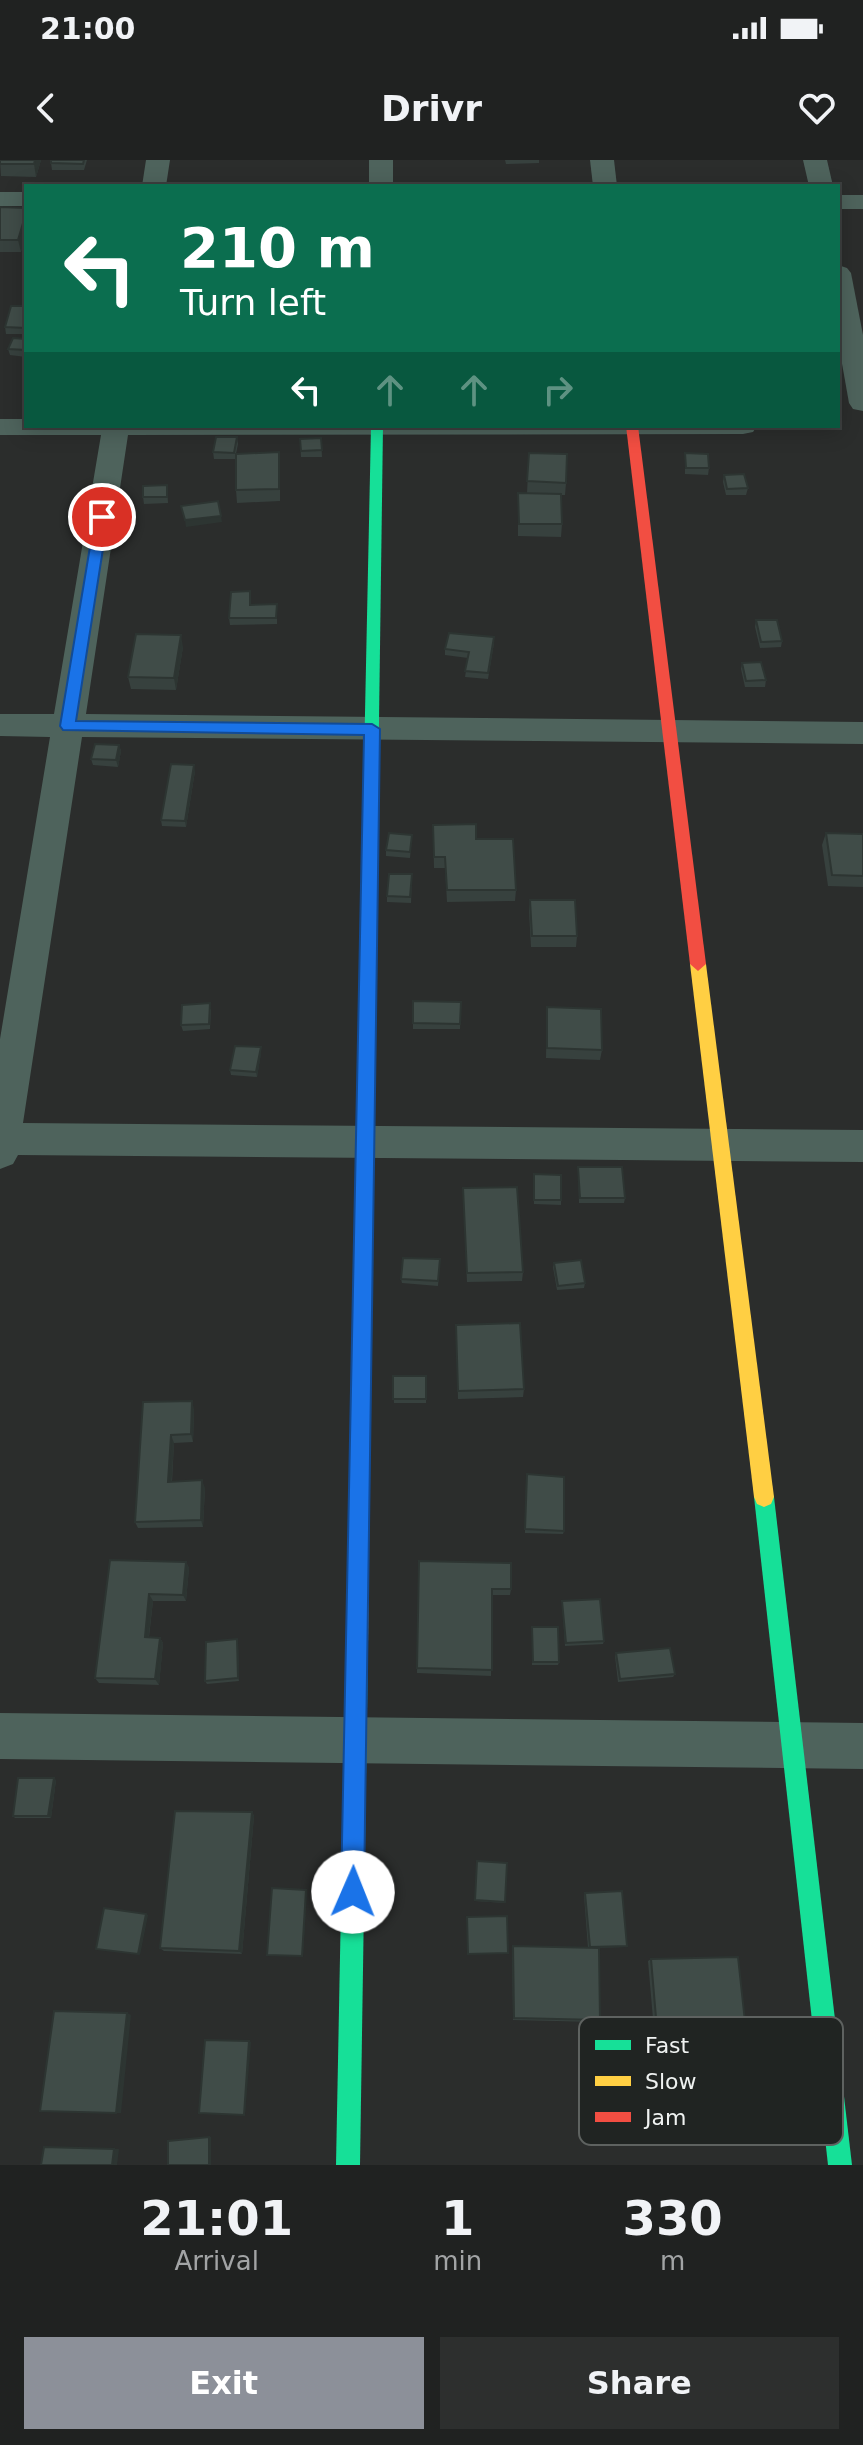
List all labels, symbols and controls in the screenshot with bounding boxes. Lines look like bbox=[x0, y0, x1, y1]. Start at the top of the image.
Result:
text: 21:00 bbox=[40, 11, 136, 46]
icon: back bbox=[24, 86, 68, 130]
icon: heart bbox=[795, 86, 839, 130]
text: Drivr bbox=[381, 88, 482, 129]
text: 210 m bbox=[180, 215, 375, 280]
icon: left bbox=[48, 216, 152, 320]
text: Turn left bbox=[180, 282, 326, 323]
icon: left bbox=[284, 368, 328, 412]
icon: ahead bbox=[368, 368, 412, 412]
icon: ahead bbox=[452, 368, 496, 412]
icon: right bbox=[536, 368, 580, 412]
pin bbox=[68, 483, 136, 551]
icon: arrive bbox=[80, 495, 124, 539]
position arrow bbox=[311, 1850, 395, 1934]
legend bbox=[579, 2017, 843, 2145]
text: Fast bbox=[645, 2033, 690, 2058]
text: Slow bbox=[645, 2069, 697, 2094]
text: Jam bbox=[643, 2105, 686, 2130]
text: 21:01 bbox=[140, 2190, 293, 2246]
text: 1 bbox=[441, 2190, 474, 2246]
text: 330 bbox=[623, 2190, 723, 2246]
text: Arrival bbox=[174, 2246, 259, 2276]
text: min bbox=[433, 2246, 482, 2276]
text: m bbox=[660, 2246, 685, 2276]
button: Exit bbox=[24, 2337, 424, 2429]
button: Share bbox=[440, 2337, 839, 2429]

